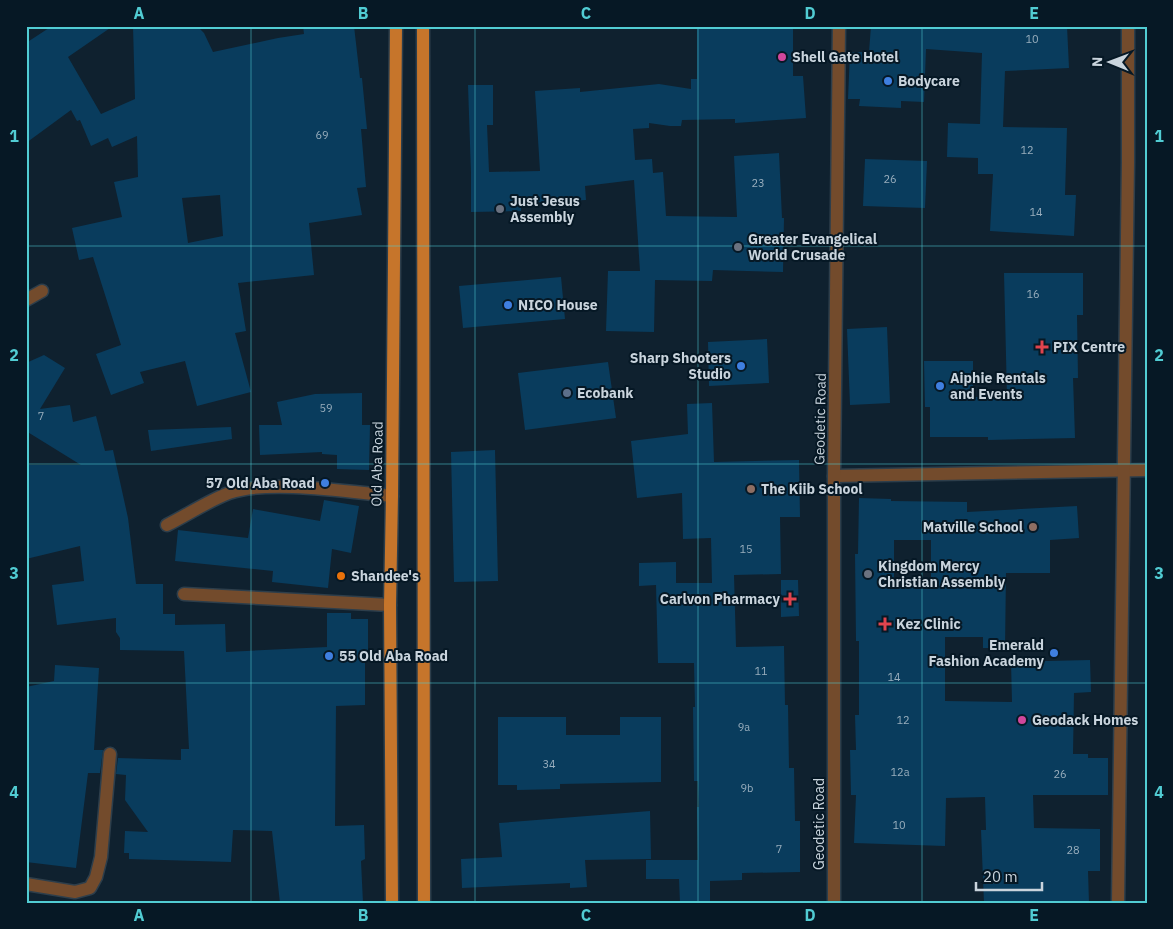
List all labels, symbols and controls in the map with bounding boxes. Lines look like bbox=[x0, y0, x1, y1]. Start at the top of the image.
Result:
text: A bbox=[134, 3, 145, 23]
text: B bbox=[358, 3, 369, 23]
text: C bbox=[581, 3, 591, 23]
text: D bbox=[804, 3, 816, 23]
text: E bbox=[1029, 3, 1039, 23]
house number: 10 bbox=[1025, 32, 1039, 46]
north arrow bbox=[1086, 38, 1136, 88]
place label: Shell Gate Hotel bbox=[792, 48, 898, 66]
marker: Shell Gate Hotel bbox=[776, 51, 788, 63]
text: N bbox=[1088, 57, 1106, 67]
place label: Bodycare bbox=[898, 72, 960, 90]
marker: Bodycare bbox=[882, 75, 894, 87]
text: 1 bbox=[9, 126, 19, 146]
text: 1 bbox=[1154, 126, 1164, 146]
house number: 69 bbox=[315, 128, 329, 142]
house number: 12 bbox=[1020, 143, 1034, 157]
house number: 26 bbox=[883, 172, 897, 186]
house number: 23 bbox=[751, 176, 765, 190]
place label: Just Jesus Assembly bbox=[510, 192, 580, 226]
marker: Just Jesus Assembly bbox=[494, 203, 506, 215]
house number: 14 bbox=[1029, 205, 1043, 219]
place label: Greater Evangelical World Crusade bbox=[748, 230, 877, 264]
marker: Greater Evangelical World Crusade bbox=[732, 241, 744, 253]
house number: 16 bbox=[1026, 287, 1040, 301]
place label: NICO House bbox=[518, 296, 598, 314]
marker: NICO House bbox=[502, 299, 514, 311]
place label: PIX Centre bbox=[1053, 338, 1125, 356]
marker: PIX Centre bbox=[1035, 340, 1049, 354]
text: 2 bbox=[9, 345, 19, 365]
text: 2 bbox=[1154, 345, 1164, 365]
place label: Sharp Shooters Studio bbox=[630, 349, 731, 383]
marker: Sharp Shooters Studio bbox=[735, 360, 747, 372]
place label: Aiphie Rentals and Events bbox=[950, 369, 1046, 403]
street label: Geodetic Road bbox=[810, 373, 830, 465]
marker: Aiphie Rentals and Events bbox=[934, 380, 946, 392]
place label: Ecobank bbox=[577, 384, 634, 402]
marker: Ecobank bbox=[561, 387, 573, 399]
house number: 59 bbox=[319, 401, 333, 415]
house number: 7 bbox=[38, 409, 44, 423]
street label: Old Aba Road bbox=[367, 421, 387, 507]
place label: 57 Old Aba Road bbox=[206, 474, 315, 492]
marker: 57 Old Aba Road bbox=[319, 477, 331, 489]
place label: The Kiib School bbox=[761, 480, 863, 498]
marker: The Kiib School bbox=[745, 483, 757, 495]
place label: Matville School bbox=[923, 518, 1023, 536]
marker: Matville School bbox=[1027, 521, 1039, 533]
house number: 15 bbox=[739, 542, 753, 556]
place label: Kingdom Mercy Christian Assembly bbox=[878, 557, 1006, 591]
text: 3 bbox=[9, 563, 19, 583]
text: 3 bbox=[1154, 563, 1164, 583]
place label: Shandee's bbox=[351, 567, 419, 585]
marker: Kingdom Mercy Christian Assembly bbox=[862, 568, 874, 580]
marker: Shandee's bbox=[335, 570, 347, 582]
place label: Carlvon Pharmacy bbox=[660, 590, 781, 608]
marker: Carlvon Pharmacy bbox=[784, 593, 796, 605]
place label: Kez Clinic bbox=[896, 615, 961, 633]
marker: Kez Clinic bbox=[878, 617, 892, 631]
place label: Emerald Fashion Academy bbox=[928, 636, 1045, 670]
place label: 55 Old Aba Road bbox=[339, 647, 448, 665]
marker: Emerald Fashion Academy bbox=[1048, 647, 1060, 659]
marker: 55 Old Aba Road bbox=[323, 650, 335, 662]
house number: 11 bbox=[754, 664, 768, 678]
house number: 14 bbox=[887, 670, 901, 684]
place label: Geodack Homes bbox=[1032, 711, 1138, 729]
house number: 12 bbox=[896, 713, 910, 727]
marker: Geodack Homes bbox=[1016, 714, 1028, 726]
house number: 9a bbox=[738, 720, 750, 734]
house number: 34 bbox=[542, 757, 556, 771]
house number: 12a bbox=[890, 765, 910, 779]
house number: 26 bbox=[1053, 767, 1067, 781]
street label: Geodetic Road bbox=[810, 778, 828, 870]
house number: 9b bbox=[741, 781, 753, 795]
text: 4 bbox=[9, 782, 19, 802]
text: 4 bbox=[1154, 782, 1164, 802]
house number: 10 bbox=[892, 818, 906, 832]
house number: 7 bbox=[776, 842, 782, 856]
house number: 28 bbox=[1066, 843, 1080, 857]
scale bar bbox=[976, 859, 1042, 891]
text: 20 m bbox=[983, 867, 1018, 886]
text: A bbox=[134, 905, 145, 925]
text: B bbox=[358, 905, 369, 925]
text: C bbox=[581, 905, 591, 925]
text: D bbox=[804, 905, 816, 925]
text: E bbox=[1029, 905, 1039, 925]

